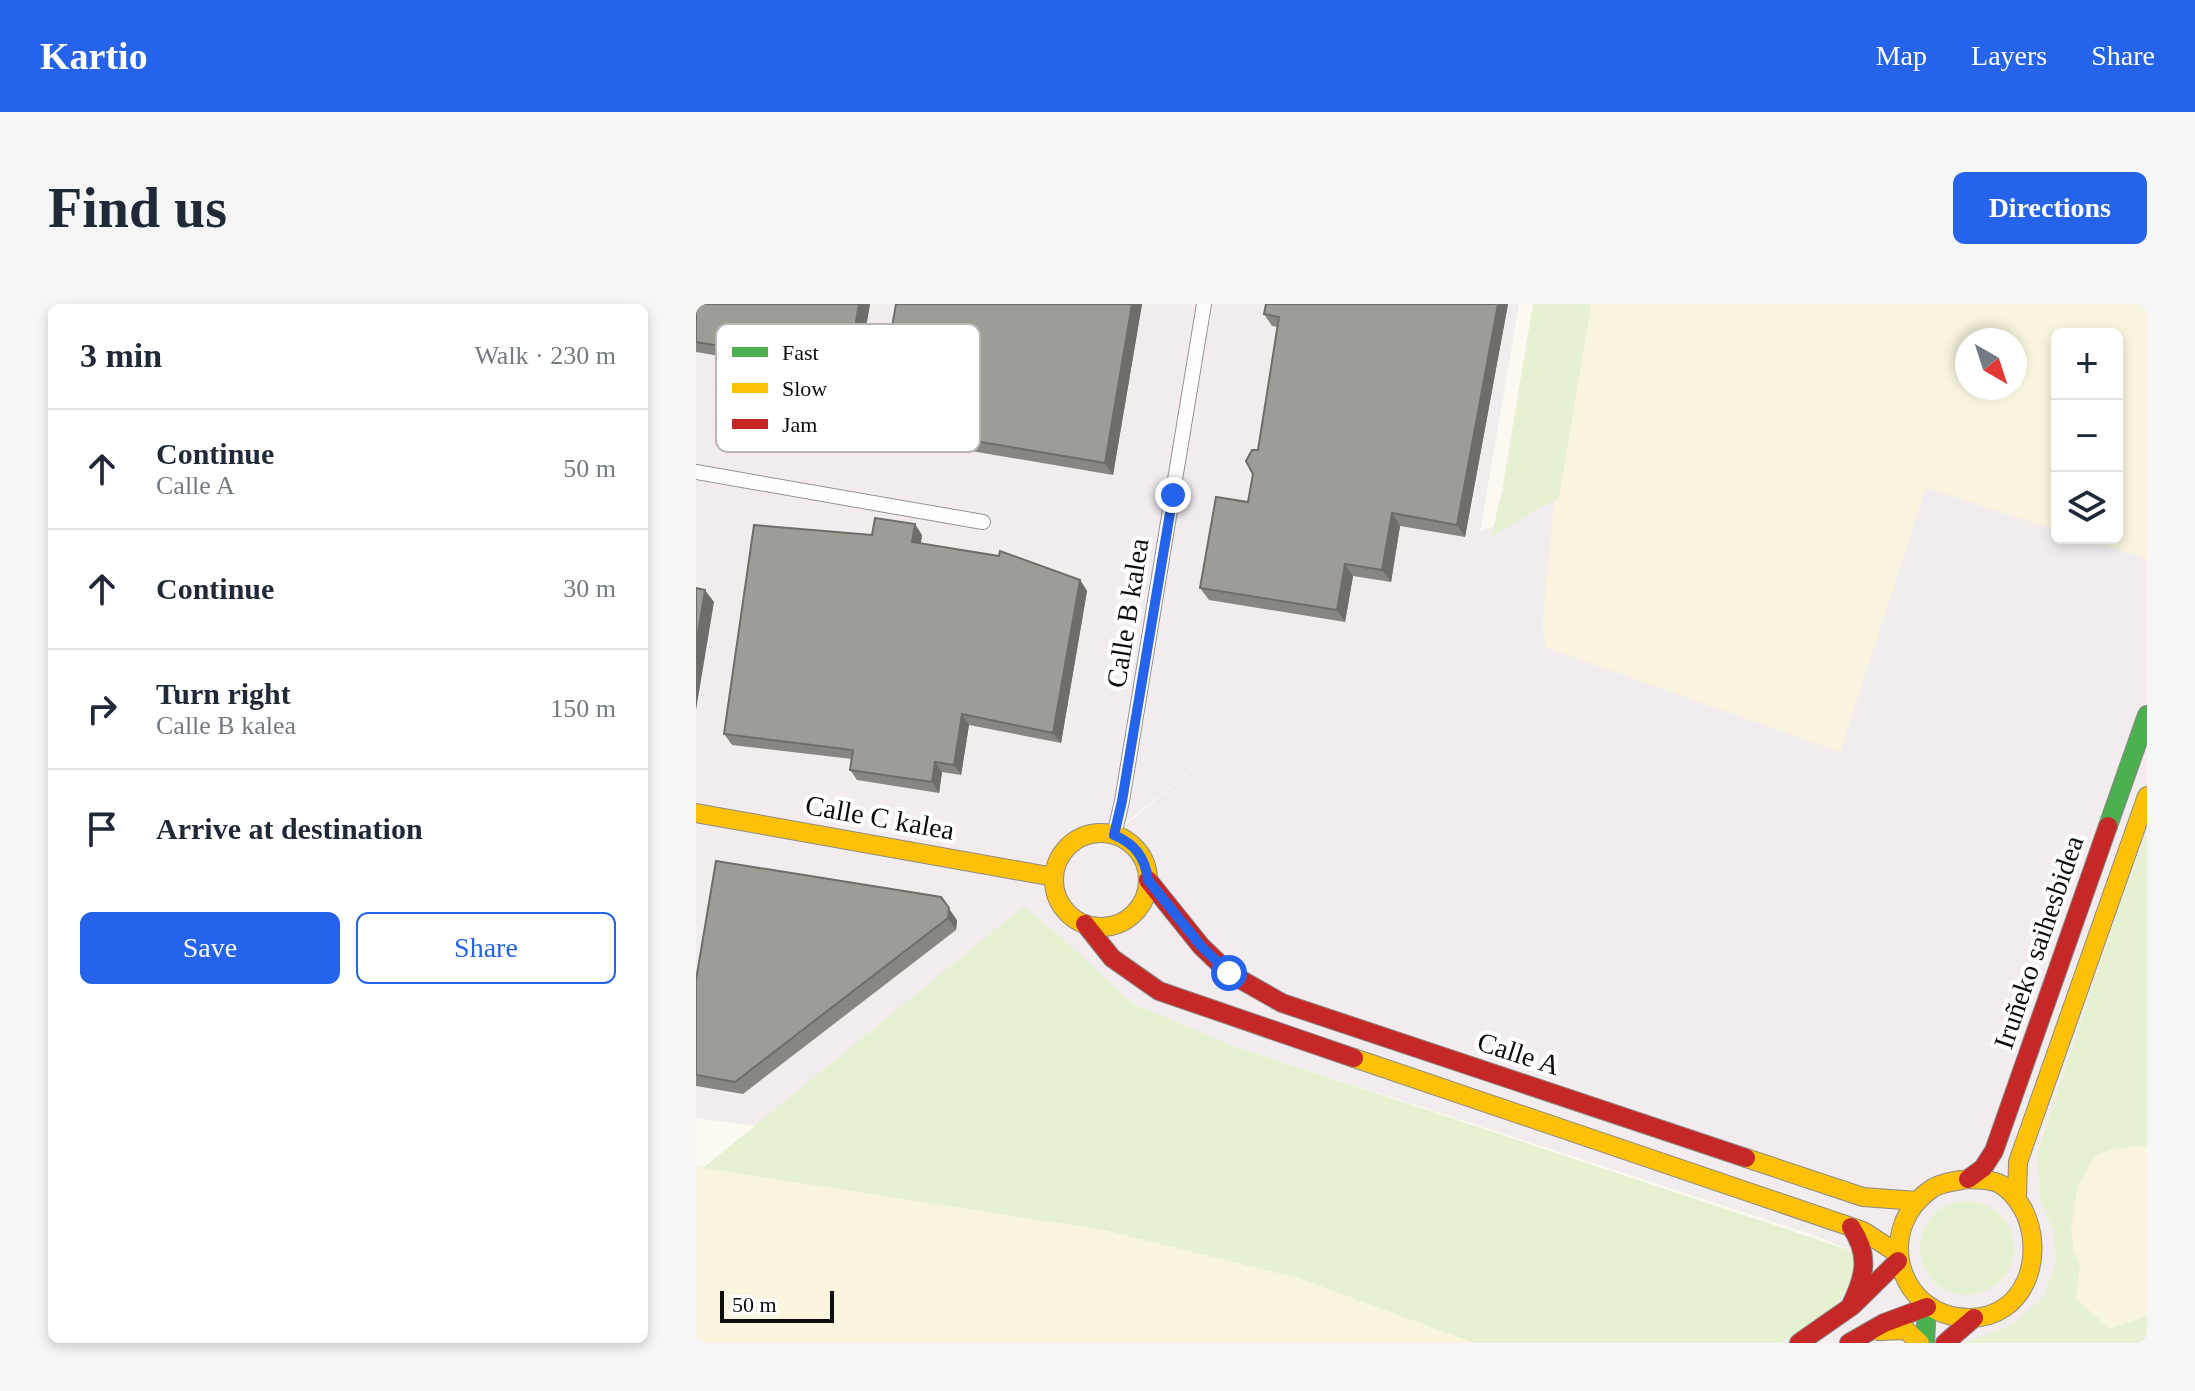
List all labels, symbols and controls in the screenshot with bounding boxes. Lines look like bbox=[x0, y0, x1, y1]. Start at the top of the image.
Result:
text: Kartio bbox=[40, 35, 148, 77]
text: Map bbox=[1876, 40, 1927, 71]
text: Layers bbox=[1971, 40, 2047, 71]
text: Share bbox=[2091, 40, 2155, 71]
button: Directions bbox=[1953, 172, 2147, 244]
text: Find us bbox=[48, 177, 227, 239]
legend bbox=[716, 324, 980, 452]
north arrow bbox=[1955, 328, 2027, 400]
map controls bbox=[2051, 328, 2123, 544]
button: + bbox=[2051, 328, 2123, 400]
text: 3 min bbox=[80, 337, 162, 374]
text: Fast bbox=[782, 340, 819, 365]
text: Walk · 230 m bbox=[474, 341, 616, 370]
text: Slow bbox=[782, 376, 827, 401]
button: − bbox=[2051, 400, 2123, 472]
text: Jam bbox=[782, 412, 817, 437]
text: Continue bbox=[156, 437, 274, 470]
icon: ahead bbox=[80, 447, 124, 491]
text: 50 m bbox=[563, 454, 616, 483]
text: Calle A bbox=[156, 471, 235, 500]
button: layers bbox=[2051, 472, 2123, 544]
route end bbox=[1155, 477, 1191, 513]
street label: Calle B kalea bbox=[1100, 536, 1155, 690]
icon: ahead bbox=[80, 567, 124, 611]
text: Continue bbox=[156, 572, 274, 605]
text: 30 m bbox=[563, 574, 616, 603]
text: Turn right bbox=[156, 677, 291, 710]
icon: right bbox=[80, 687, 124, 731]
text: 150 m bbox=[550, 694, 616, 723]
text: Calle B kalea bbox=[156, 711, 296, 740]
street label: Calle C kalea bbox=[803, 789, 957, 846]
icon: arrive bbox=[80, 807, 124, 851]
text: Arrive at destination bbox=[156, 812, 423, 845]
street label: Iruñeko saihesbidea bbox=[1987, 831, 2090, 1053]
button: Save bbox=[80, 912, 340, 984]
button: Share bbox=[356, 912, 616, 984]
route start bbox=[1211, 955, 1247, 991]
street label: Calle A bbox=[1474, 1026, 1565, 1082]
scale bar bbox=[720, 1287, 834, 1323]
text: 50 m bbox=[732, 1292, 777, 1317]

